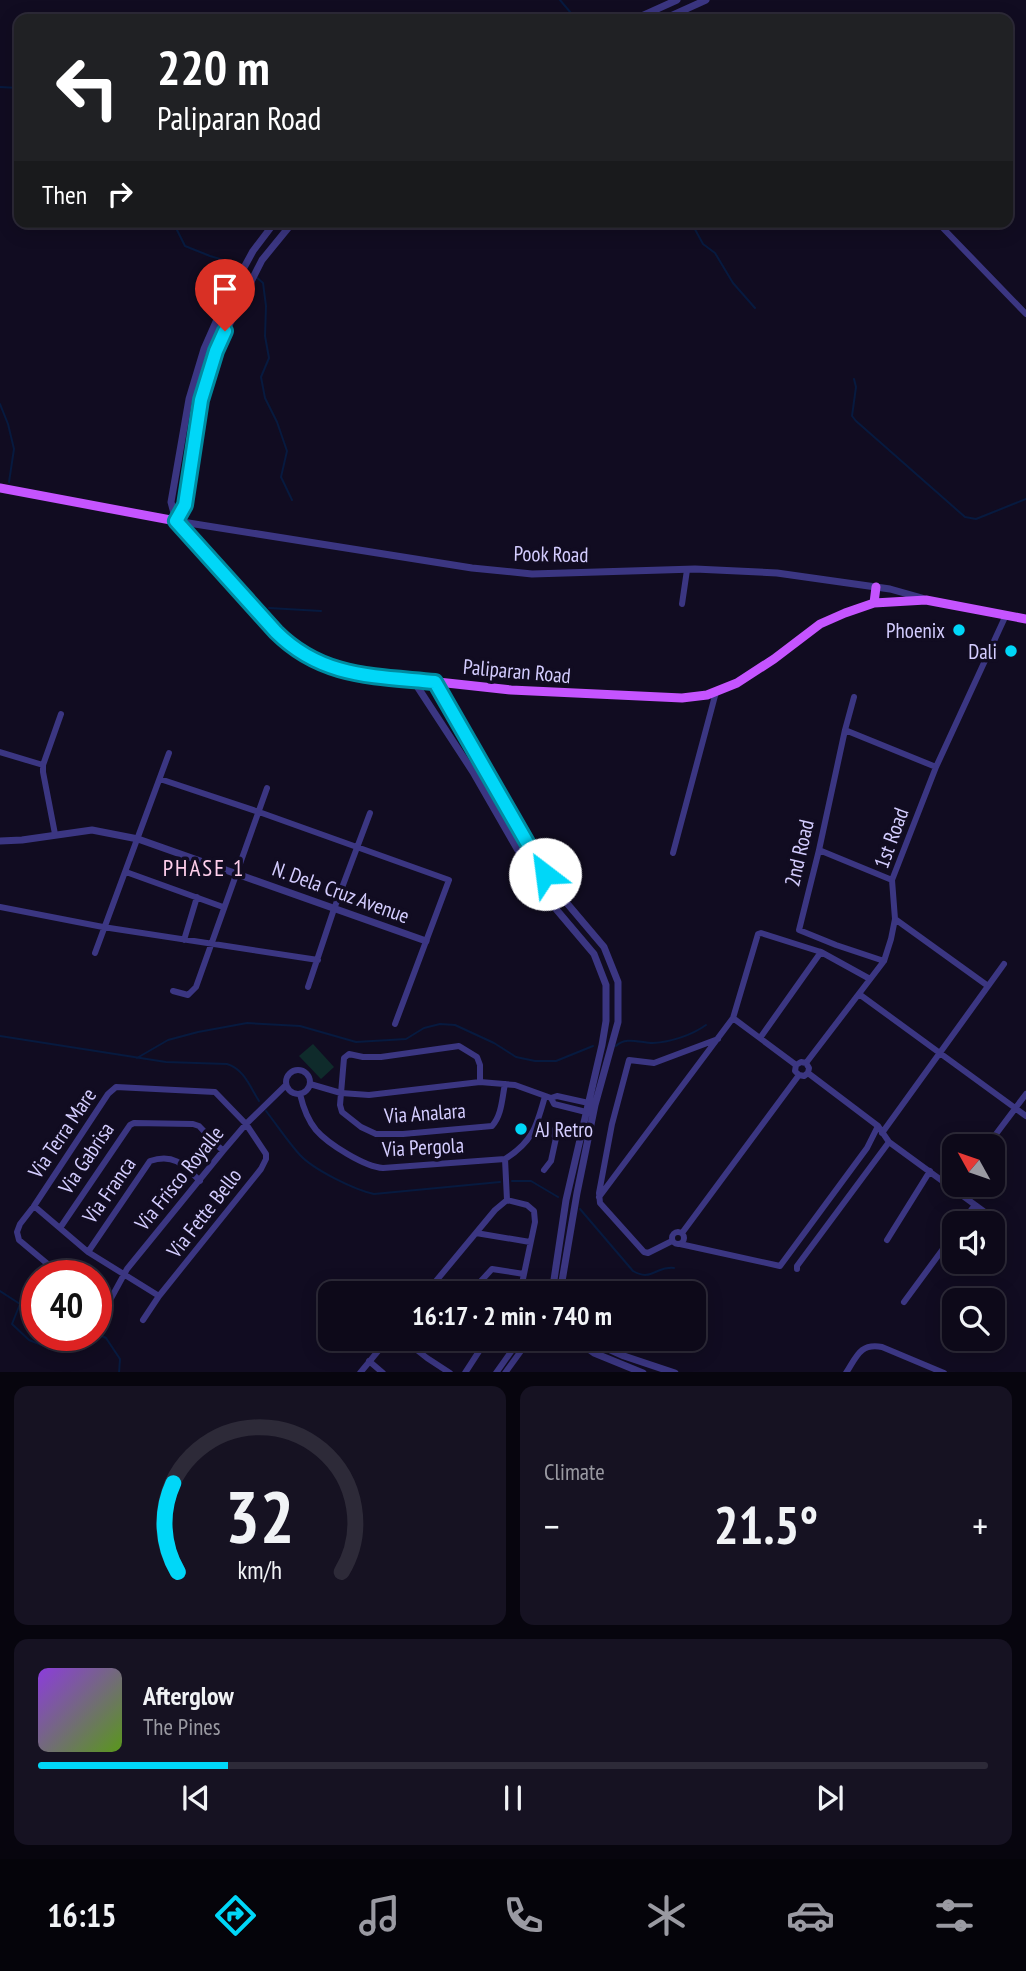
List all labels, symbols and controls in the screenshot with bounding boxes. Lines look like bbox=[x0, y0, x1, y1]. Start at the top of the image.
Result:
text: 220 m bbox=[157, 35, 270, 99]
icon: left bbox=[42, 42, 133, 133]
text: Paliparan Road bbox=[157, 97, 321, 139]
icon: right bbox=[101, 175, 139, 213]
text: Then bbox=[42, 178, 87, 211]
pin bbox=[195, 259, 255, 331]
icon: arrive bbox=[206, 270, 244, 308]
street label: Pook Road bbox=[513, 540, 589, 568]
place label: Phoenix bbox=[886, 617, 945, 644]
marker: Phoenix bbox=[951, 622, 967, 638]
place label: Dali bbox=[968, 638, 997, 665]
marker: Dali bbox=[1003, 643, 1019, 659]
street label: Paliparan Road bbox=[462, 653, 572, 689]
street label: 1st Road bbox=[868, 804, 914, 872]
street label: 2nd Road bbox=[778, 817, 820, 889]
position arrow bbox=[508, 837, 582, 911]
district label: PHASE 1 bbox=[163, 853, 245, 882]
street label: N. Dela Cruz Avenue bbox=[269, 855, 413, 929]
street label: Via Terra Mare bbox=[21, 1083, 102, 1184]
street label: Via Analara bbox=[382, 1097, 467, 1129]
place label: AJ Retro bbox=[535, 1116, 593, 1143]
street label: Via Gabrisa bbox=[52, 1117, 120, 1200]
street label: Via Frisco Royalle bbox=[128, 1120, 229, 1237]
marker: AJ Retro bbox=[513, 1121, 529, 1137]
street label: Via Pergola bbox=[380, 1131, 465, 1163]
north arrow bbox=[942, 1134, 1004, 1197]
map controls bbox=[942, 1134, 1005, 1351]
street label: Via Franca bbox=[76, 1152, 142, 1229]
street label: Via Fette Bello bbox=[160, 1163, 247, 1264]
button: sound bbox=[942, 1211, 1005, 1274]
speed limit sign: 40 bbox=[21, 1260, 112, 1351]
button: search bbox=[942, 1288, 1005, 1351]
text: 16:17 · 2 min · 740 m bbox=[412, 1299, 612, 1332]
text: Climate bbox=[544, 1457, 605, 1486]
text: 32 bbox=[225, 1468, 295, 1562]
text: 21.5° bbox=[714, 1491, 818, 1558]
text: − bbox=[544, 1501, 560, 1550]
text: + bbox=[972, 1501, 988, 1550]
text: km/h bbox=[238, 1553, 282, 1585]
text: Afterglow bbox=[143, 1679, 234, 1712]
text: The Pines bbox=[143, 1712, 221, 1741]
icon: previous bbox=[177, 1779, 215, 1817]
icon: pause bbox=[494, 1779, 532, 1817]
icon: next bbox=[811, 1779, 849, 1817]
icon: directions bbox=[211, 1891, 260, 1940]
icon: music bbox=[355, 1891, 404, 1940]
icon: phone bbox=[499, 1891, 548, 1940]
icon: climate bbox=[642, 1891, 691, 1940]
icon: car bbox=[786, 1891, 835, 1940]
icon: filters bbox=[930, 1891, 979, 1940]
text: 16:15 bbox=[47, 1894, 117, 1936]

